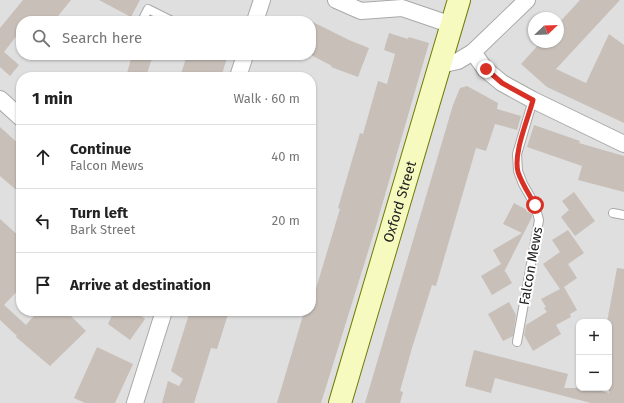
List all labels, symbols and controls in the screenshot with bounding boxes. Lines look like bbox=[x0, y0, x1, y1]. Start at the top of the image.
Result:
north arrow bbox=[528, 12, 564, 48]
search box bbox=[16, 16, 316, 60]
icon: search bbox=[30, 27, 52, 49]
text: Search here bbox=[62, 29, 142, 47]
route end bbox=[477, 60, 495, 78]
text: 1 min bbox=[32, 88, 73, 109]
text: Walk · 60 m bbox=[233, 91, 300, 106]
text: Continue bbox=[70, 140, 131, 158]
icon: ahead bbox=[32, 146, 54, 168]
text: 40 m bbox=[271, 149, 300, 164]
text: Falcon Mews bbox=[70, 158, 144, 173]
street label: Oxford Street bbox=[379, 158, 420, 244]
route start bbox=[526, 196, 544, 214]
text: Turn left bbox=[70, 204, 128, 222]
icon: left bbox=[32, 210, 54, 232]
text: 20 m bbox=[272, 213, 300, 228]
text: Bark Street bbox=[70, 222, 135, 237]
street label: Falcon Mews bbox=[516, 225, 546, 306]
icon: arrive bbox=[32, 274, 54, 296]
text: Arrive at destination bbox=[70, 276, 211, 294]
map controls bbox=[576, 319, 612, 391]
button: + bbox=[576, 319, 612, 355]
button: − bbox=[576, 355, 612, 391]

